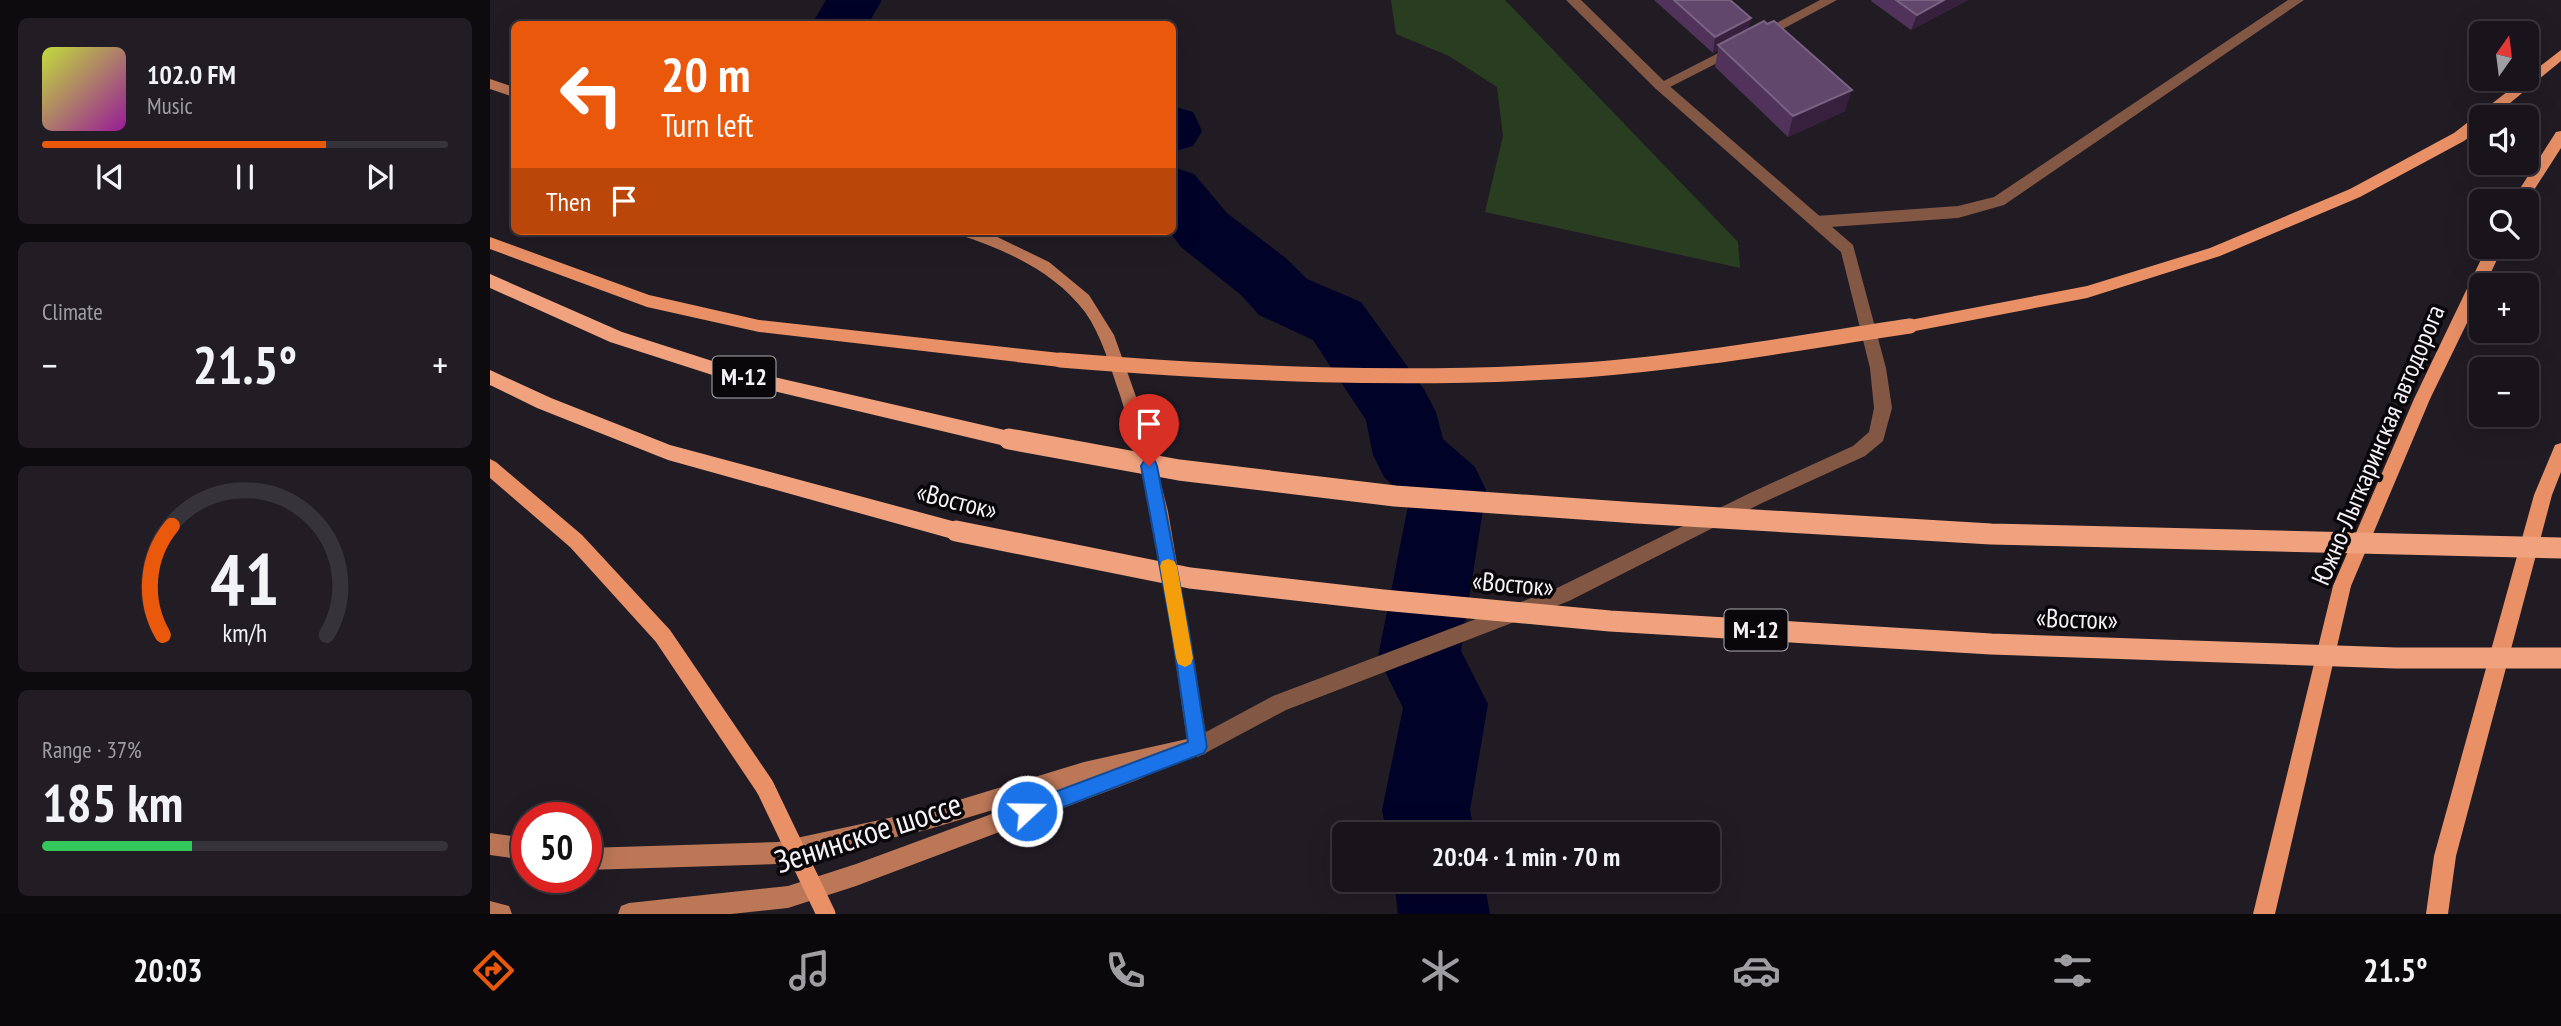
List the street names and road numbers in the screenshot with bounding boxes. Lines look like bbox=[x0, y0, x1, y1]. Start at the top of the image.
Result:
street label: Южно-Лыткаринская автодорога bbox=[2304, 300, 2452, 590]
road number: М-12 bbox=[712, 356, 776, 398]
street label: «Восток» bbox=[913, 475, 1001, 526]
street label: «Восток» bbox=[1471, 563, 1555, 604]
street label: «Восток» bbox=[2036, 601, 2118, 636]
road number: М-12 bbox=[1724, 610, 1788, 650]
street label: Зенинское шоссе bbox=[769, 782, 966, 882]

